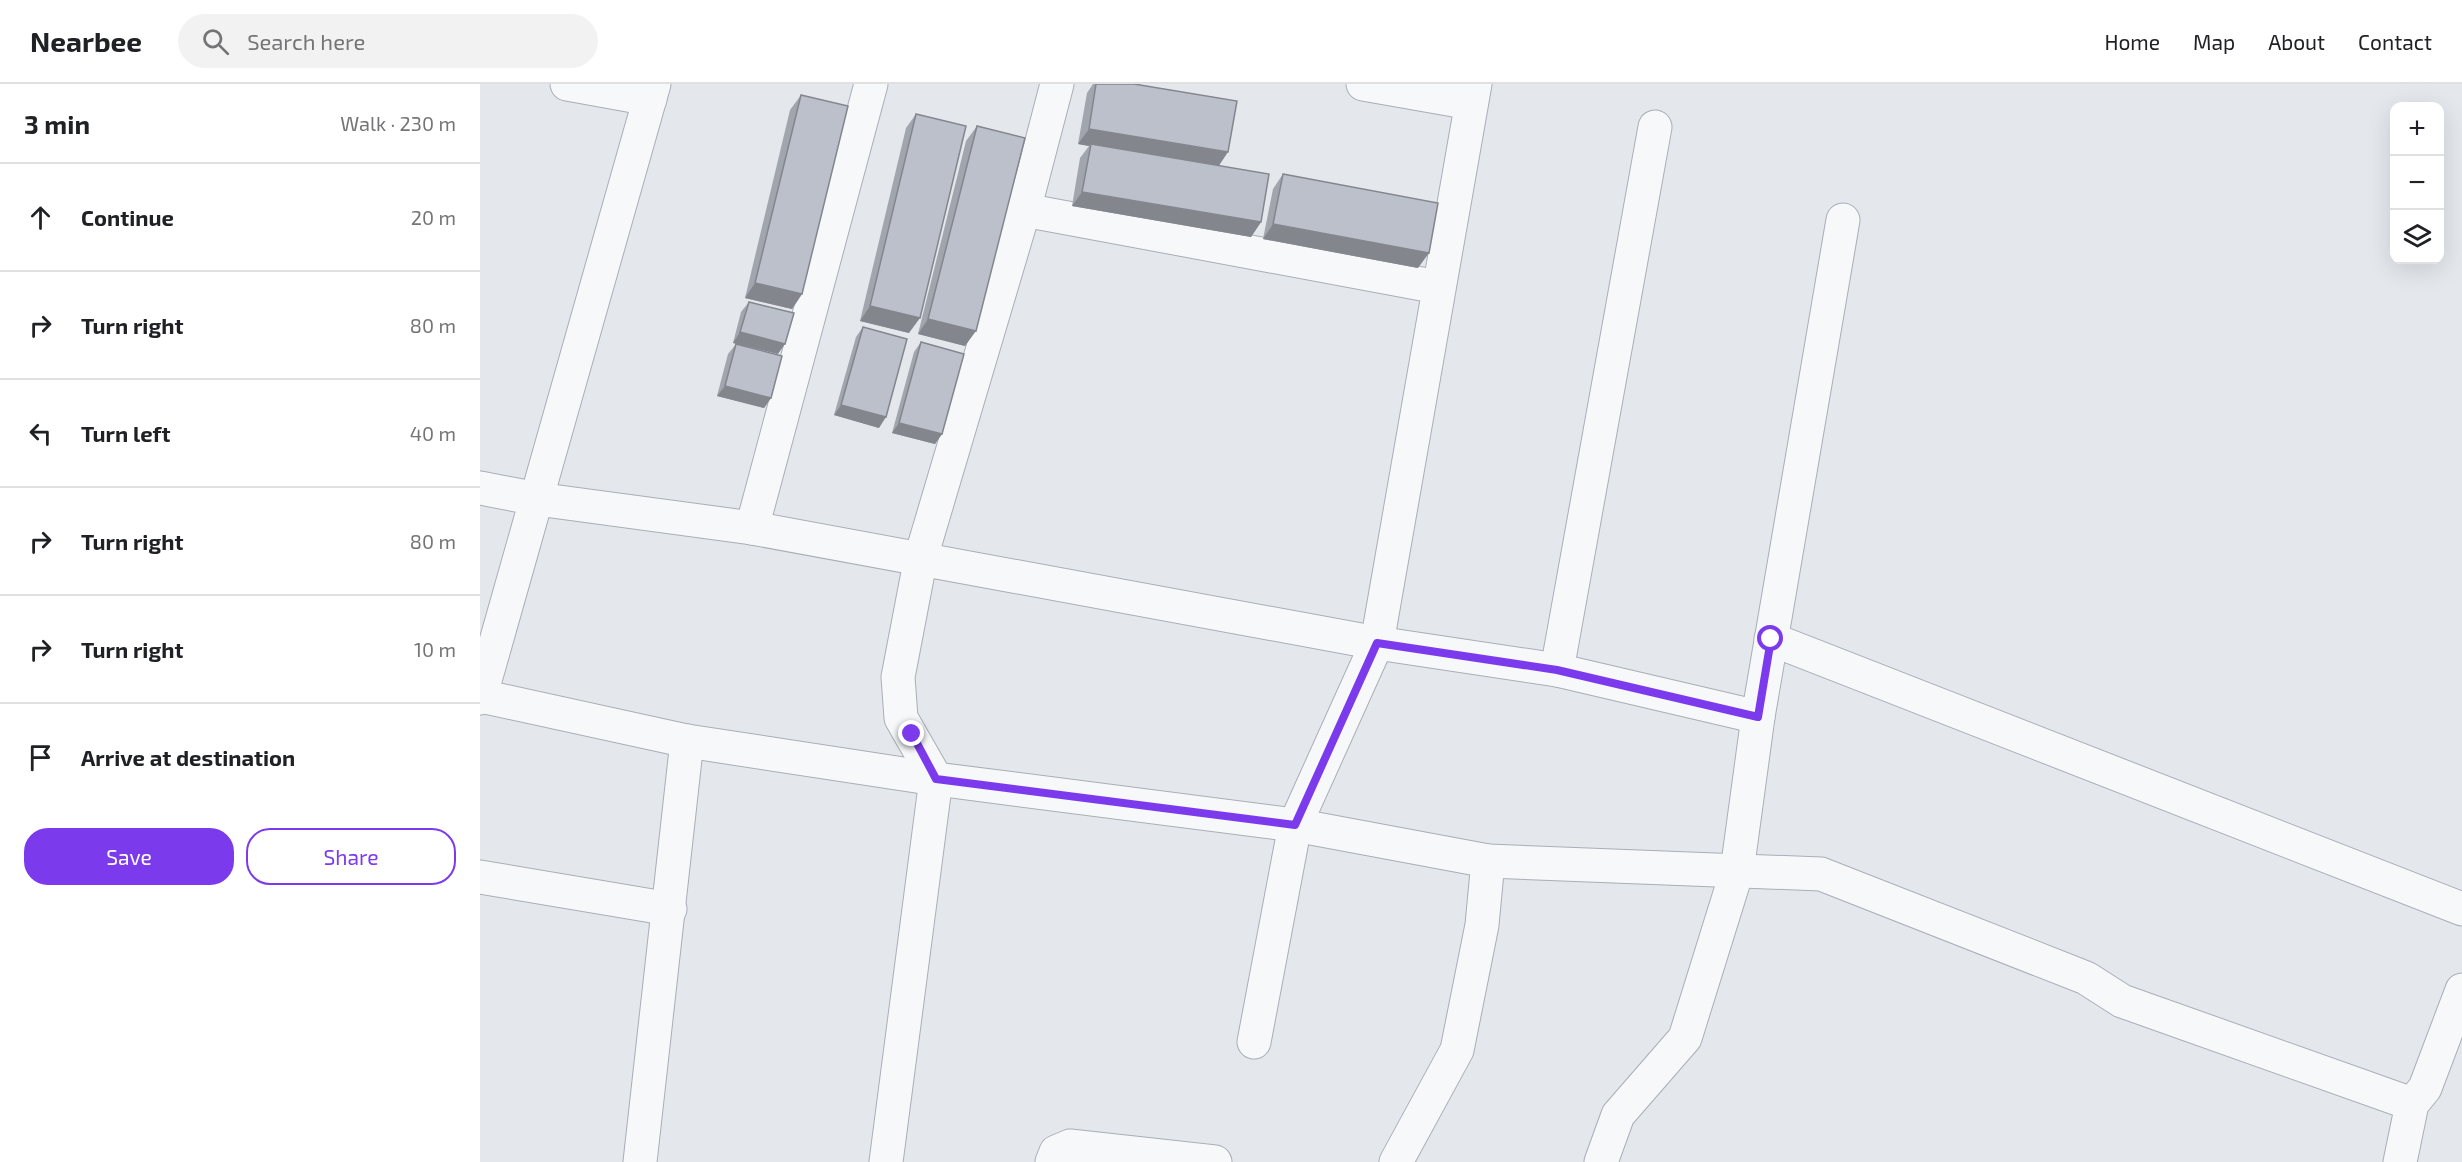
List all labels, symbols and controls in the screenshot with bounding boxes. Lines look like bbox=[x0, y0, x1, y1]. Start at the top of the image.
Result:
search box bbox=[178, 14, 598, 68]
text: Nearbee bbox=[30, 24, 142, 58]
icon: search bbox=[199, 25, 232, 58]
text: Search here bbox=[247, 28, 365, 54]
text: Home bbox=[2104, 29, 2160, 54]
text: Map bbox=[2193, 29, 2235, 54]
text: About bbox=[2268, 29, 2325, 54]
text: Contact bbox=[2358, 29, 2432, 54]
map controls bbox=[2390, 102, 2444, 264]
button: + bbox=[2390, 102, 2444, 156]
text: 3 min bbox=[24, 108, 90, 139]
text: Walk · 230 m bbox=[340, 111, 456, 135]
button: − bbox=[2390, 156, 2444, 210]
icon: ahead bbox=[24, 201, 57, 234]
text: Continue bbox=[81, 204, 174, 230]
text: 20 m bbox=[411, 205, 456, 229]
button: layers bbox=[2390, 210, 2444, 264]
icon: right bbox=[24, 309, 57, 342]
text: Turn right bbox=[81, 312, 183, 338]
text: 80 m bbox=[410, 313, 456, 337]
icon: left bbox=[24, 417, 57, 450]
text: Turn left bbox=[81, 420, 170, 446]
text: 40 m bbox=[410, 421, 456, 445]
icon: right bbox=[24, 525, 57, 558]
text: Turn right bbox=[81, 528, 183, 554]
text: 80 m bbox=[410, 529, 456, 553]
route start bbox=[1757, 625, 1783, 651]
icon: right bbox=[24, 633, 57, 666]
text: Turn right bbox=[81, 636, 183, 662]
text: 10 m bbox=[414, 637, 456, 661]
route end bbox=[898, 720, 924, 746]
icon: arrive bbox=[24, 741, 57, 774]
text: Arrive at destination bbox=[81, 744, 295, 770]
button: Save bbox=[24, 828, 234, 885]
button: Share bbox=[246, 828, 456, 885]

